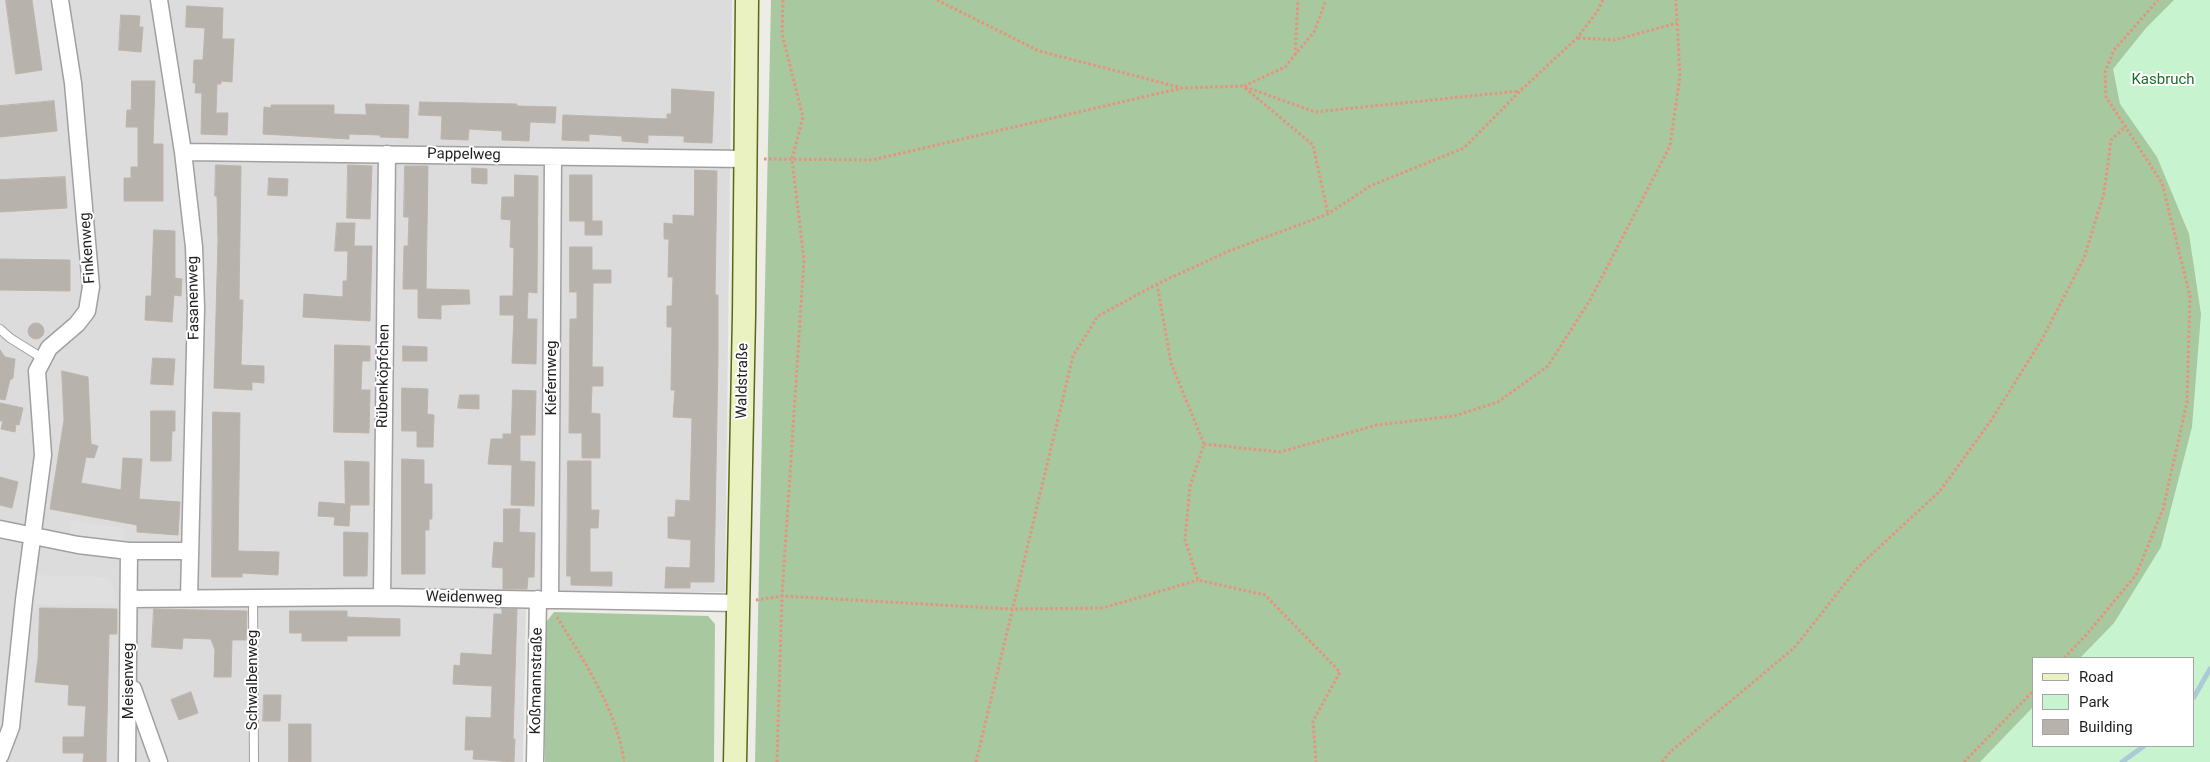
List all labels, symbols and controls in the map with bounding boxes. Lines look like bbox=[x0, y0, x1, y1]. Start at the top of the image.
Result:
park label: Kasbruch bbox=[2131, 71, 2195, 89]
street label: Pappelweg bbox=[427, 145, 501, 165]
street label: Finkenweg bbox=[77, 212, 99, 284]
street label: Fasanenweg bbox=[184, 256, 204, 340]
street label: Rübenköpfchen bbox=[374, 324, 394, 428]
street label: Kiefernweg bbox=[543, 340, 561, 416]
street label: Waldstraße bbox=[733, 343, 753, 419]
street label: Weidenweg bbox=[425, 588, 503, 608]
street label: Koßmannstraße bbox=[527, 627, 547, 735]
street label: Schwalbenweg bbox=[244, 630, 262, 730]
street label: Meisenweg bbox=[120, 643, 138, 719]
legend bbox=[2032, 657, 2195, 747]
text: Road bbox=[2079, 668, 2113, 686]
text: Park bbox=[2079, 693, 2109, 711]
text: Building bbox=[2079, 718, 2133, 736]

